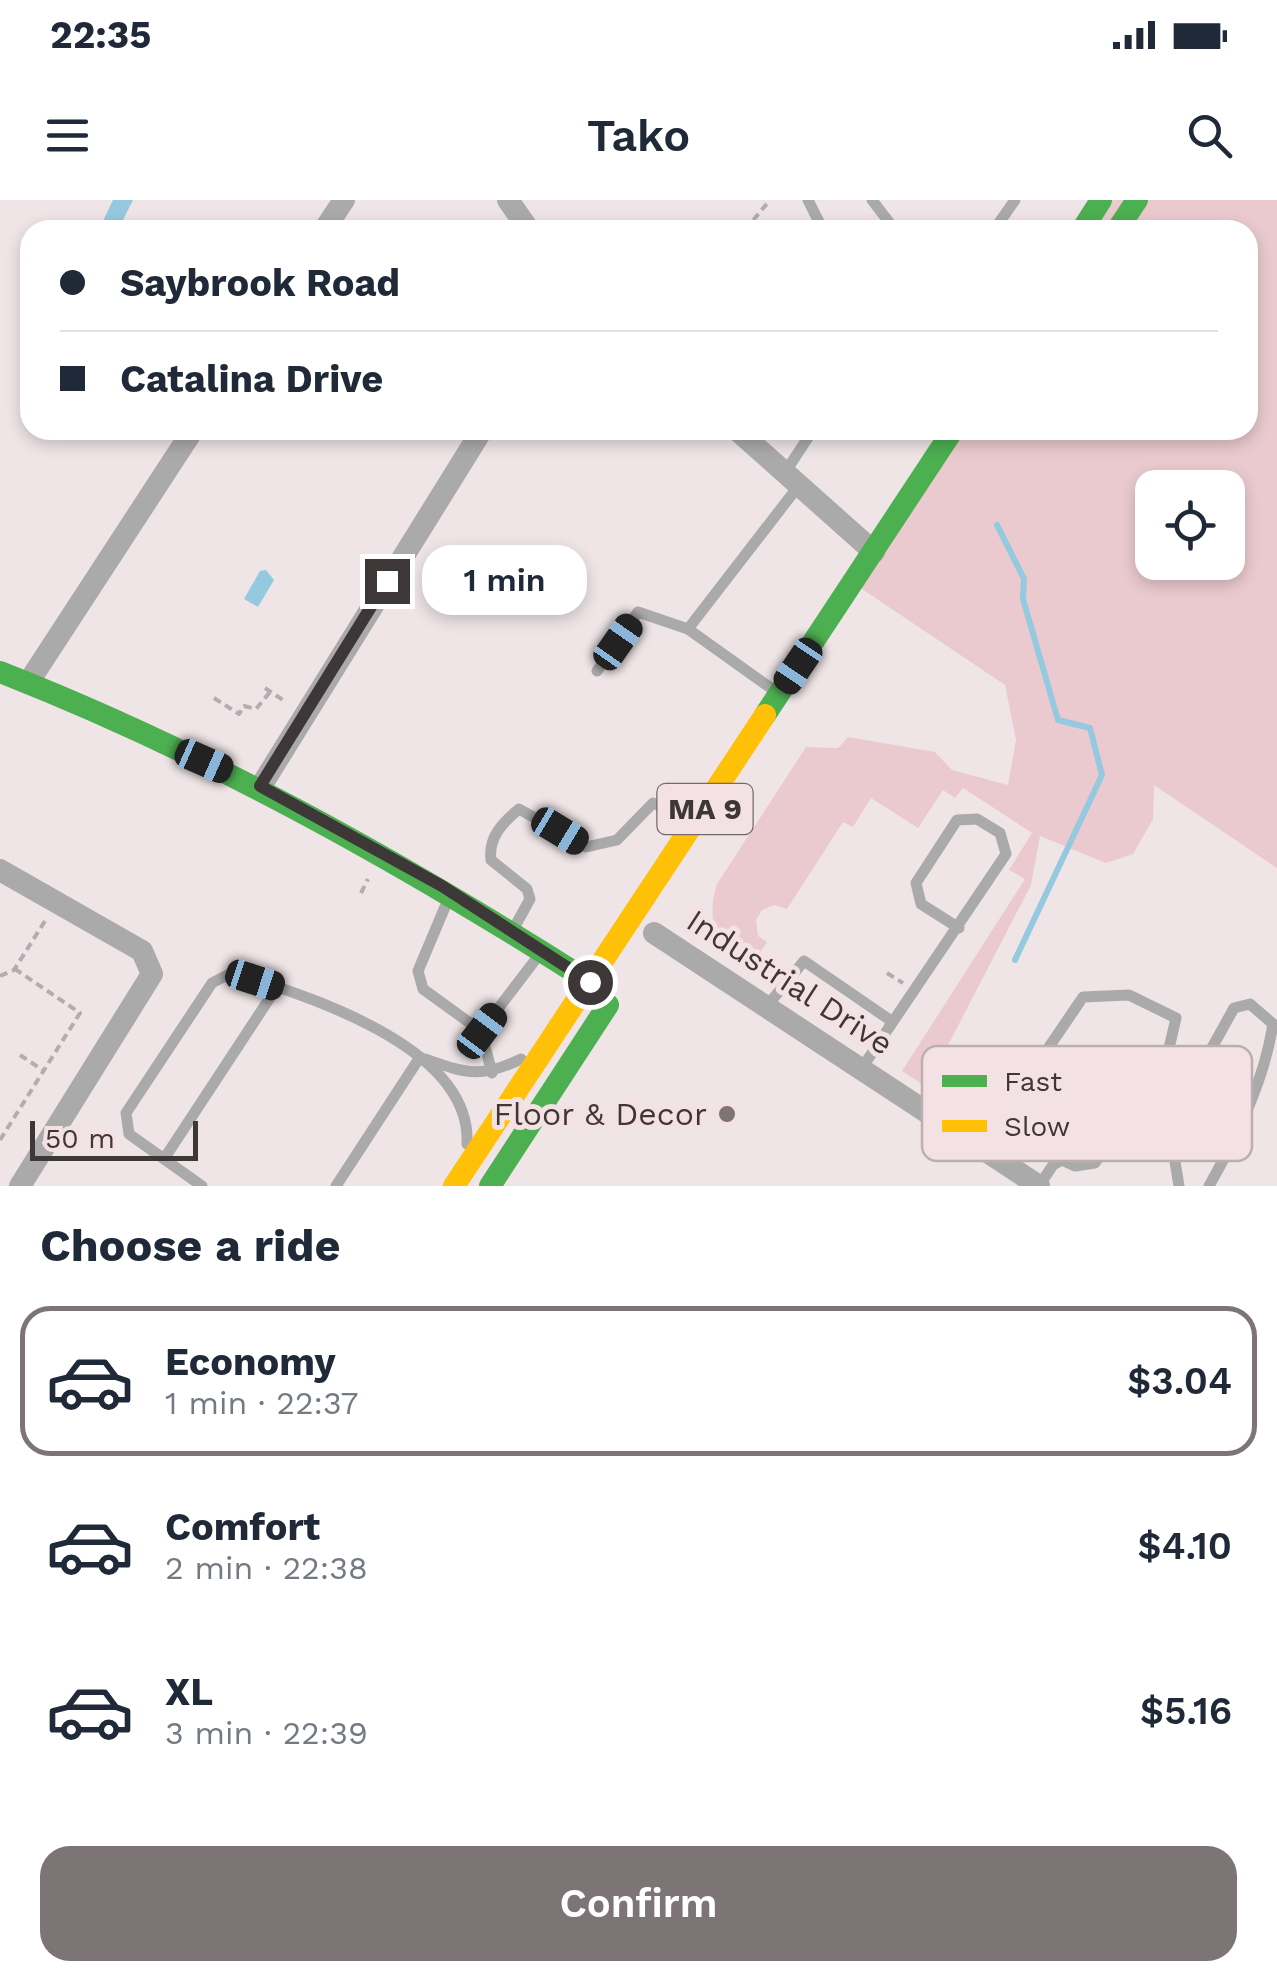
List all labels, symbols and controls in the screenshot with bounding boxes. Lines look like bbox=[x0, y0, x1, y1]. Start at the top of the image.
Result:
text: 22:35 bbox=[50, 13, 151, 57]
icon: menu bbox=[40, 108, 95, 163]
icon: search bbox=[1182, 108, 1237, 163]
text: Tako bbox=[587, 109, 690, 162]
text: Saybrook Road bbox=[120, 261, 400, 305]
text: Catalina Drive bbox=[120, 357, 383, 401]
map controls bbox=[1135, 470, 1245, 580]
button: locate bbox=[1135, 470, 1245, 580]
callout: 1 min bbox=[422, 546, 587, 616]
route end bbox=[365, 559, 410, 604]
text: 1 min bbox=[463, 561, 546, 599]
car bbox=[589, 609, 647, 675]
car bbox=[769, 633, 827, 699]
car bbox=[170, 735, 238, 787]
road number: MA 9 bbox=[658, 784, 752, 834]
car bbox=[527, 803, 593, 859]
street label: Industrial Drive bbox=[680, 901, 900, 1063]
car bbox=[222, 956, 288, 1004]
route start bbox=[568, 960, 613, 1005]
car bbox=[452, 998, 512, 1064]
legend bbox=[922, 1046, 1252, 1161]
text: Fast bbox=[1004, 1065, 1062, 1098]
place label: Floor & Decor bbox=[493, 1095, 707, 1133]
marker: Floor & Decor bbox=[716, 1103, 738, 1125]
text: Slow bbox=[1004, 1110, 1070, 1143]
scale bar bbox=[30, 1116, 198, 1160]
text: 50 m bbox=[45, 1122, 115, 1155]
text: Choose a ride bbox=[40, 1219, 340, 1272]
icon: car bbox=[45, 1336, 135, 1426]
text: Economy bbox=[165, 1340, 336, 1384]
text: $3.04 bbox=[1127, 1359, 1232, 1403]
text: 1 min · 22:37 bbox=[165, 1384, 358, 1422]
icon: car bbox=[45, 1501, 135, 1591]
text: Comfort bbox=[165, 1505, 320, 1549]
text: $4.10 bbox=[1138, 1524, 1232, 1568]
text: 2 min · 22:38 bbox=[165, 1549, 368, 1587]
icon: car bbox=[45, 1666, 135, 1756]
text: XL bbox=[165, 1670, 213, 1714]
text: $5.16 bbox=[1140, 1689, 1232, 1733]
text: 3 min · 22:39 bbox=[165, 1714, 368, 1752]
button: Confirm bbox=[40, 1846, 1237, 1961]

